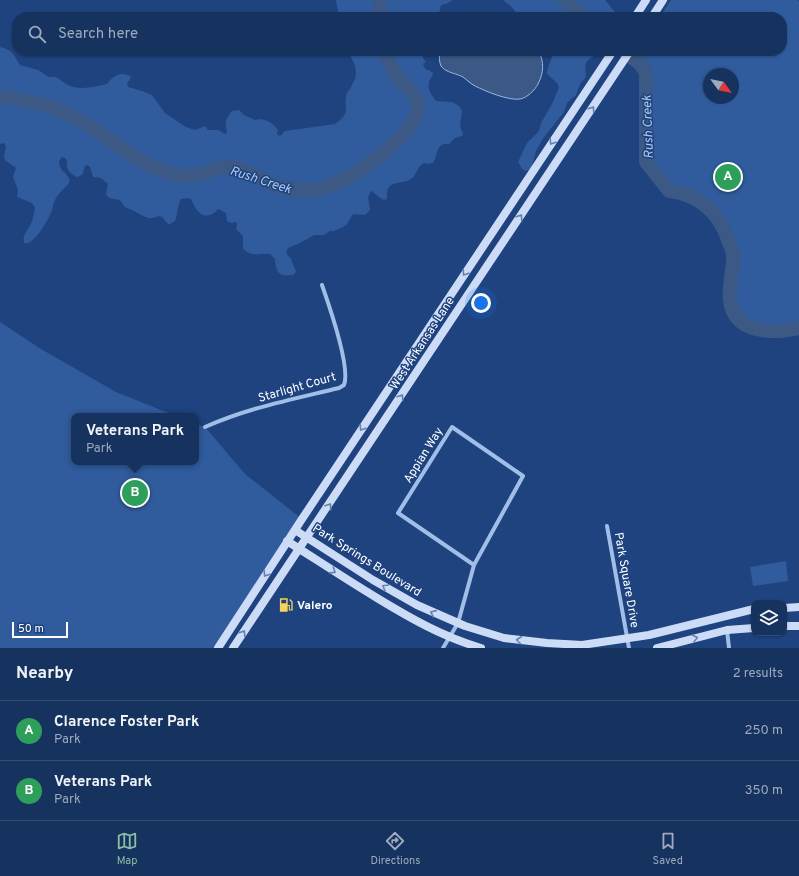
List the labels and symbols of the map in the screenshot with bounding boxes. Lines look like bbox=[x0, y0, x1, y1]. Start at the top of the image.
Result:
north arrow bbox=[703, 68, 739, 104]
water label: Rush Creek bbox=[640, 94, 658, 159]
one-way arrow bbox=[587, 106, 595, 113]
one-way arrow bbox=[550, 137, 557, 144]
pin: A bbox=[715, 162, 741, 192]
water label: Rush Creek bbox=[228, 163, 294, 198]
one-way arrow bbox=[515, 214, 522, 221]
one-way arrow bbox=[463, 268, 470, 275]
your location bbox=[471, 293, 491, 313]
street label: West Arkansas Lane bbox=[387, 294, 459, 393]
street label: Starlight Court bbox=[257, 369, 338, 407]
one-way arrow bbox=[396, 394, 403, 401]
one-way arrow bbox=[359, 424, 367, 431]
street label: Appian Way bbox=[400, 425, 447, 486]
pin: B bbox=[122, 478, 148, 508]
one-way arrow bbox=[324, 503, 331, 510]
street label: Park Springs Boulevard bbox=[309, 521, 424, 601]
street label: Park Square Drive bbox=[610, 531, 642, 629]
one-way arrow bbox=[328, 566, 335, 573]
one-way arrow bbox=[264, 569, 271, 576]
one-way arrow bbox=[382, 585, 389, 592]
fuel station icon: Valero bbox=[278, 597, 294, 613]
place label: Valero bbox=[297, 598, 333, 614]
one-way arrow bbox=[430, 609, 437, 617]
scale bar bbox=[12, 620, 68, 639]
one-way arrow bbox=[238, 630, 246, 637]
one-way arrow bbox=[516, 635, 522, 644]
one-way arrow bbox=[691, 635, 698, 643]

